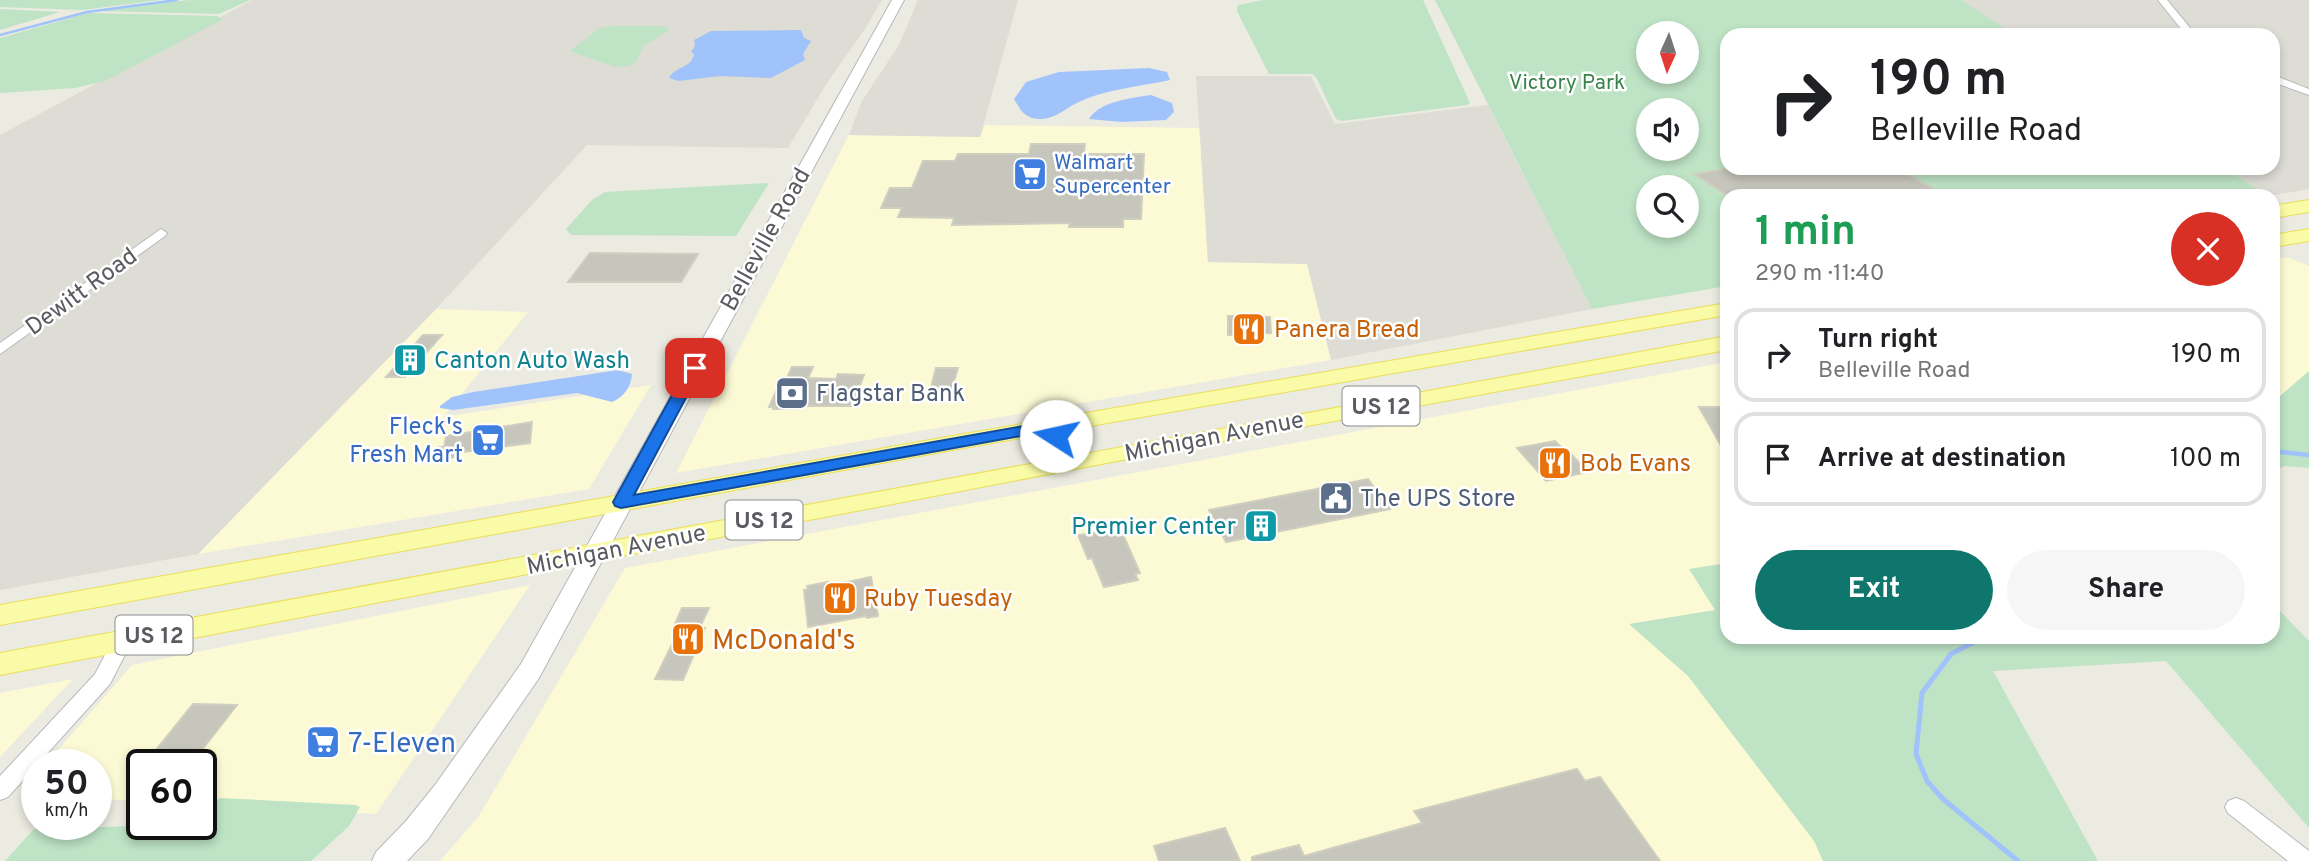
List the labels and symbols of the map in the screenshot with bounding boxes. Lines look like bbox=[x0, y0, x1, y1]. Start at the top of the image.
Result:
north arrow bbox=[1636, 21, 1699, 84]
park label: Victory Park bbox=[1509, 70, 1625, 97]
place label: Walmart Supercenter bbox=[1054, 150, 1171, 201]
supermarket icon: Walmart Supercenter bbox=[1011, 155, 1049, 193]
street label: Belleville Road bbox=[715, 163, 818, 317]
street label: Dewitt Road bbox=[20, 242, 144, 343]
restaurant icon: Panera Bread bbox=[1230, 310, 1268, 348]
place label: Panera Bread bbox=[1274, 316, 1420, 346]
pin bbox=[665, 338, 725, 398]
building icon: Canton Auto Wash bbox=[391, 341, 429, 379]
place label: Canton Auto Wash bbox=[434, 347, 630, 377]
bank icon: Flagstar Bank bbox=[773, 374, 811, 412]
place label: Flagstar Bank bbox=[816, 380, 965, 410]
road number: US 12 bbox=[1342, 386, 1420, 426]
position arrow bbox=[1019, 399, 1093, 473]
street label: Michigan Avenue bbox=[1122, 406, 1307, 470]
place label: Fleck's Fresh Mart bbox=[349, 413, 463, 471]
supermarket icon: Fleck's Fresh Mart bbox=[469, 421, 507, 459]
restaurant icon: Bob Evans bbox=[1536, 444, 1574, 482]
place label: Bob Evans bbox=[1580, 450, 1691, 480]
public building icon: The UPS Store bbox=[1317, 479, 1355, 517]
place label: The UPS Store bbox=[1360, 485, 1516, 515]
road number: US 12 bbox=[726, 500, 802, 540]
building icon: Premier Center bbox=[1242, 507, 1280, 545]
place label: Premier Center bbox=[1071, 513, 1236, 543]
street label: Michigan Avenue bbox=[524, 519, 709, 583]
restaurant icon: Ruby Tuesday bbox=[821, 579, 859, 617]
place label: Ruby Tuesday bbox=[864, 585, 1013, 615]
road number: US 12 bbox=[116, 615, 192, 654]
restaurant icon: McDonald's bbox=[669, 620, 707, 658]
place label: McDonald's bbox=[712, 624, 856, 660]
supermarket icon: 7-Eleven bbox=[304, 723, 342, 761]
place label: 7-Eleven bbox=[348, 727, 456, 763]
speed limit sign: 60 bbox=[126, 749, 217, 840]

